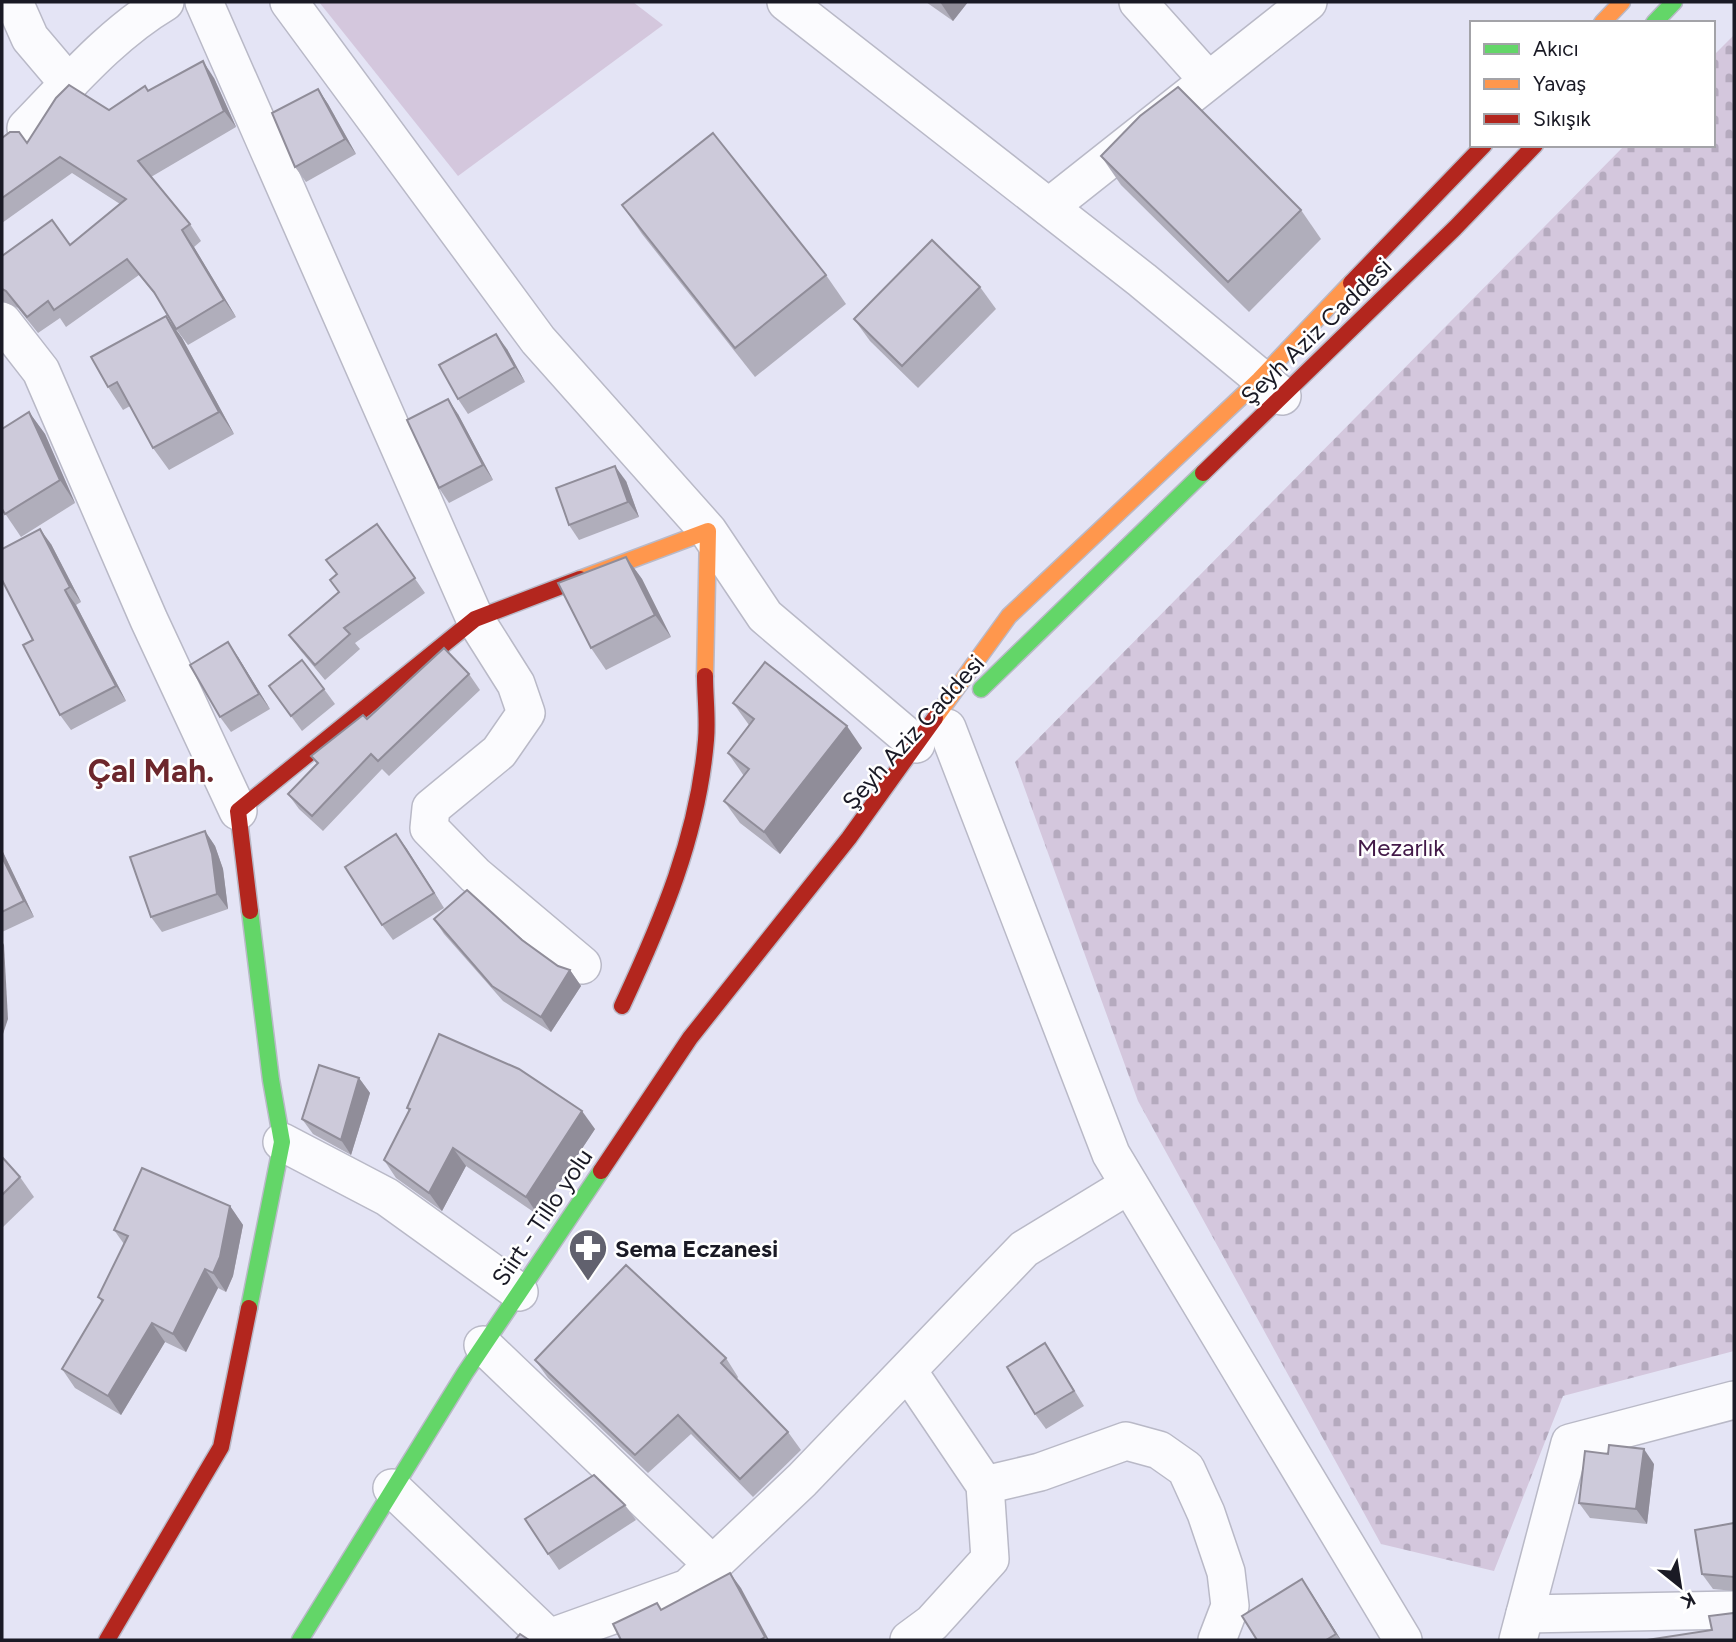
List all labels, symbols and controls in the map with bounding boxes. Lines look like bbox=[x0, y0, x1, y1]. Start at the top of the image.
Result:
legend bbox=[1470, 21, 1715, 147]
text: Akıcı bbox=[1533, 36, 1579, 61]
text: Yavaş bbox=[1533, 71, 1586, 96]
text: Sıkışık bbox=[1533, 106, 1592, 131]
street label: Şeyh Aziz Caddesi bbox=[1235, 252, 1397, 410]
street label: Şeyh Aziz Caddesi bbox=[836, 649, 990, 815]
district label: Çal Mah. bbox=[88, 752, 214, 790]
park label: Mezarlık bbox=[1357, 833, 1445, 862]
street label: Siirt - Tillo yolu bbox=[485, 1143, 599, 1291]
pharmacy icon: Sema Eczanesi bbox=[567, 1227, 609, 1282]
place label: Sema Eczanesi bbox=[615, 1234, 778, 1263]
north arrow bbox=[1645, 1551, 1715, 1621]
text: K bbox=[1677, 1587, 1699, 1614]

